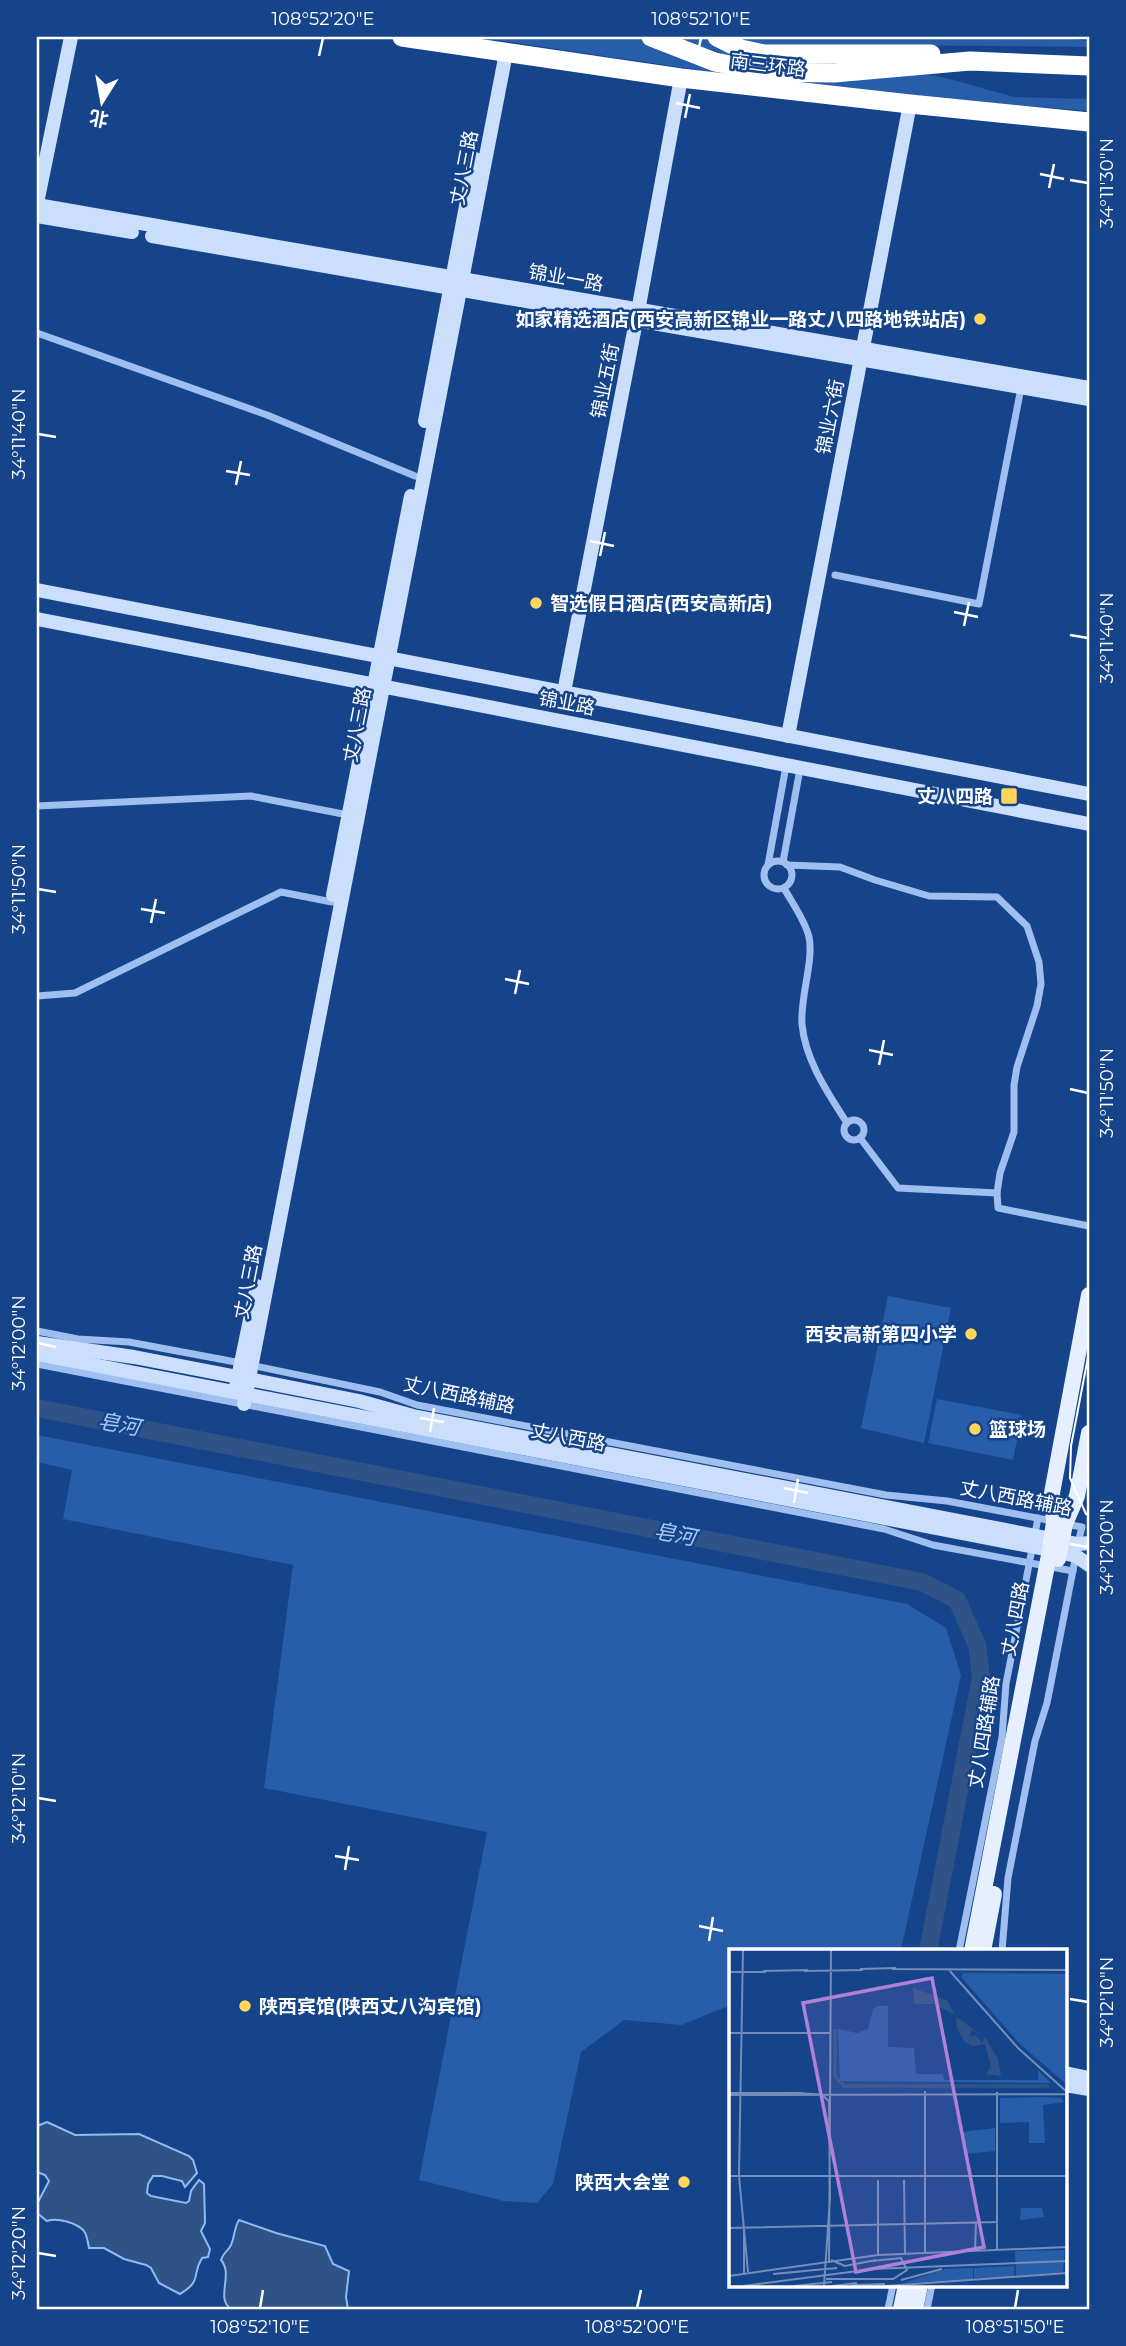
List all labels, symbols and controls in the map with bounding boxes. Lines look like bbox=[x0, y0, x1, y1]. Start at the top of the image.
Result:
text: 108°52'20"E bbox=[272, 8, 374, 30]
text: 108°52'10"E bbox=[651, 8, 751, 30]
street label: 南三环路 bbox=[729, 49, 807, 81]
north arrow bbox=[66, 66, 136, 136]
text: 北 bbox=[87, 105, 110, 131]
street label: 丈八三路 bbox=[445, 128, 483, 208]
text: 34°11'30"N bbox=[1096, 138, 1118, 228]
street label: 锦业一路 bbox=[527, 260, 605, 296]
place label: 如家精选酒店(西安高新区锦业一路丈八四路地铁站店) bbox=[515, 308, 966, 331]
marker: 如家精选酒店(西安高新区锦业一路丈八四路地铁站店) bbox=[972, 311, 988, 327]
street label: 锦业五街 bbox=[586, 341, 624, 421]
street label: 锦业六街 bbox=[811, 377, 849, 457]
text: 34°11'40"N bbox=[8, 388, 30, 480]
place label: 智选假日酒店(西安高新店) bbox=[550, 592, 773, 615]
text: 34°11'40"N bbox=[1096, 592, 1118, 684]
marker: 智选假日酒店(西安高新店) bbox=[528, 595, 544, 611]
street label: 丈八三路 bbox=[338, 685, 376, 765]
street label: 锦业路 bbox=[537, 686, 597, 720]
place label: 丈八四路 bbox=[917, 785, 993, 808]
marker: 丈八四路 bbox=[999, 786, 1019, 806]
text: 34°11'50"N bbox=[8, 844, 30, 934]
text: 34°11'50"N bbox=[1096, 1048, 1118, 1138]
street label: 丈八三路 bbox=[229, 1242, 267, 1322]
text: 34°12'00"N bbox=[8, 1295, 30, 1391]
place label: 西安高新第四小学 bbox=[805, 1323, 957, 1346]
marker: 西安高新第四小学 bbox=[963, 1326, 979, 1342]
street label: 丈八西路辅路 bbox=[401, 1372, 517, 1418]
water label: 皂河 bbox=[96, 1408, 146, 1441]
street label: 丈八西路 bbox=[528, 1418, 608, 1456]
place label: 篮球场 bbox=[989, 1418, 1046, 1441]
marker: 篮球场 bbox=[967, 1421, 983, 1437]
street label: 丈八西路辅路 bbox=[958, 1476, 1074, 1520]
text: 34°12'00"N bbox=[1096, 1499, 1118, 1595]
water label: 皂河 bbox=[652, 1518, 702, 1551]
street label: 丈八四路 bbox=[996, 1579, 1034, 1659]
street label: 丈八四路辅路 bbox=[964, 1674, 1004, 1790]
text: 34°12'10"N bbox=[8, 1753, 30, 1843]
inset map bbox=[729, 1949, 1066, 2286]
text: 34°12'10"N bbox=[1096, 1957, 1118, 2047]
place label: 陕西宾馆(陕西丈八沟宾馆) bbox=[259, 1995, 482, 2018]
marker: 陕西宾馆(陕西丈八沟宾馆) bbox=[237, 1998, 253, 2014]
place label: 陕西大会堂 bbox=[575, 2171, 670, 2194]
marker: 陕西大会堂 bbox=[676, 2174, 692, 2190]
text: 34°12'20"N bbox=[8, 2206, 30, 2300]
text: 108°52'10"E bbox=[210, 2316, 310, 2338]
text: 108°52'00"E bbox=[585, 2316, 689, 2338]
text: 108°51'50"E bbox=[965, 2316, 1065, 2338]

